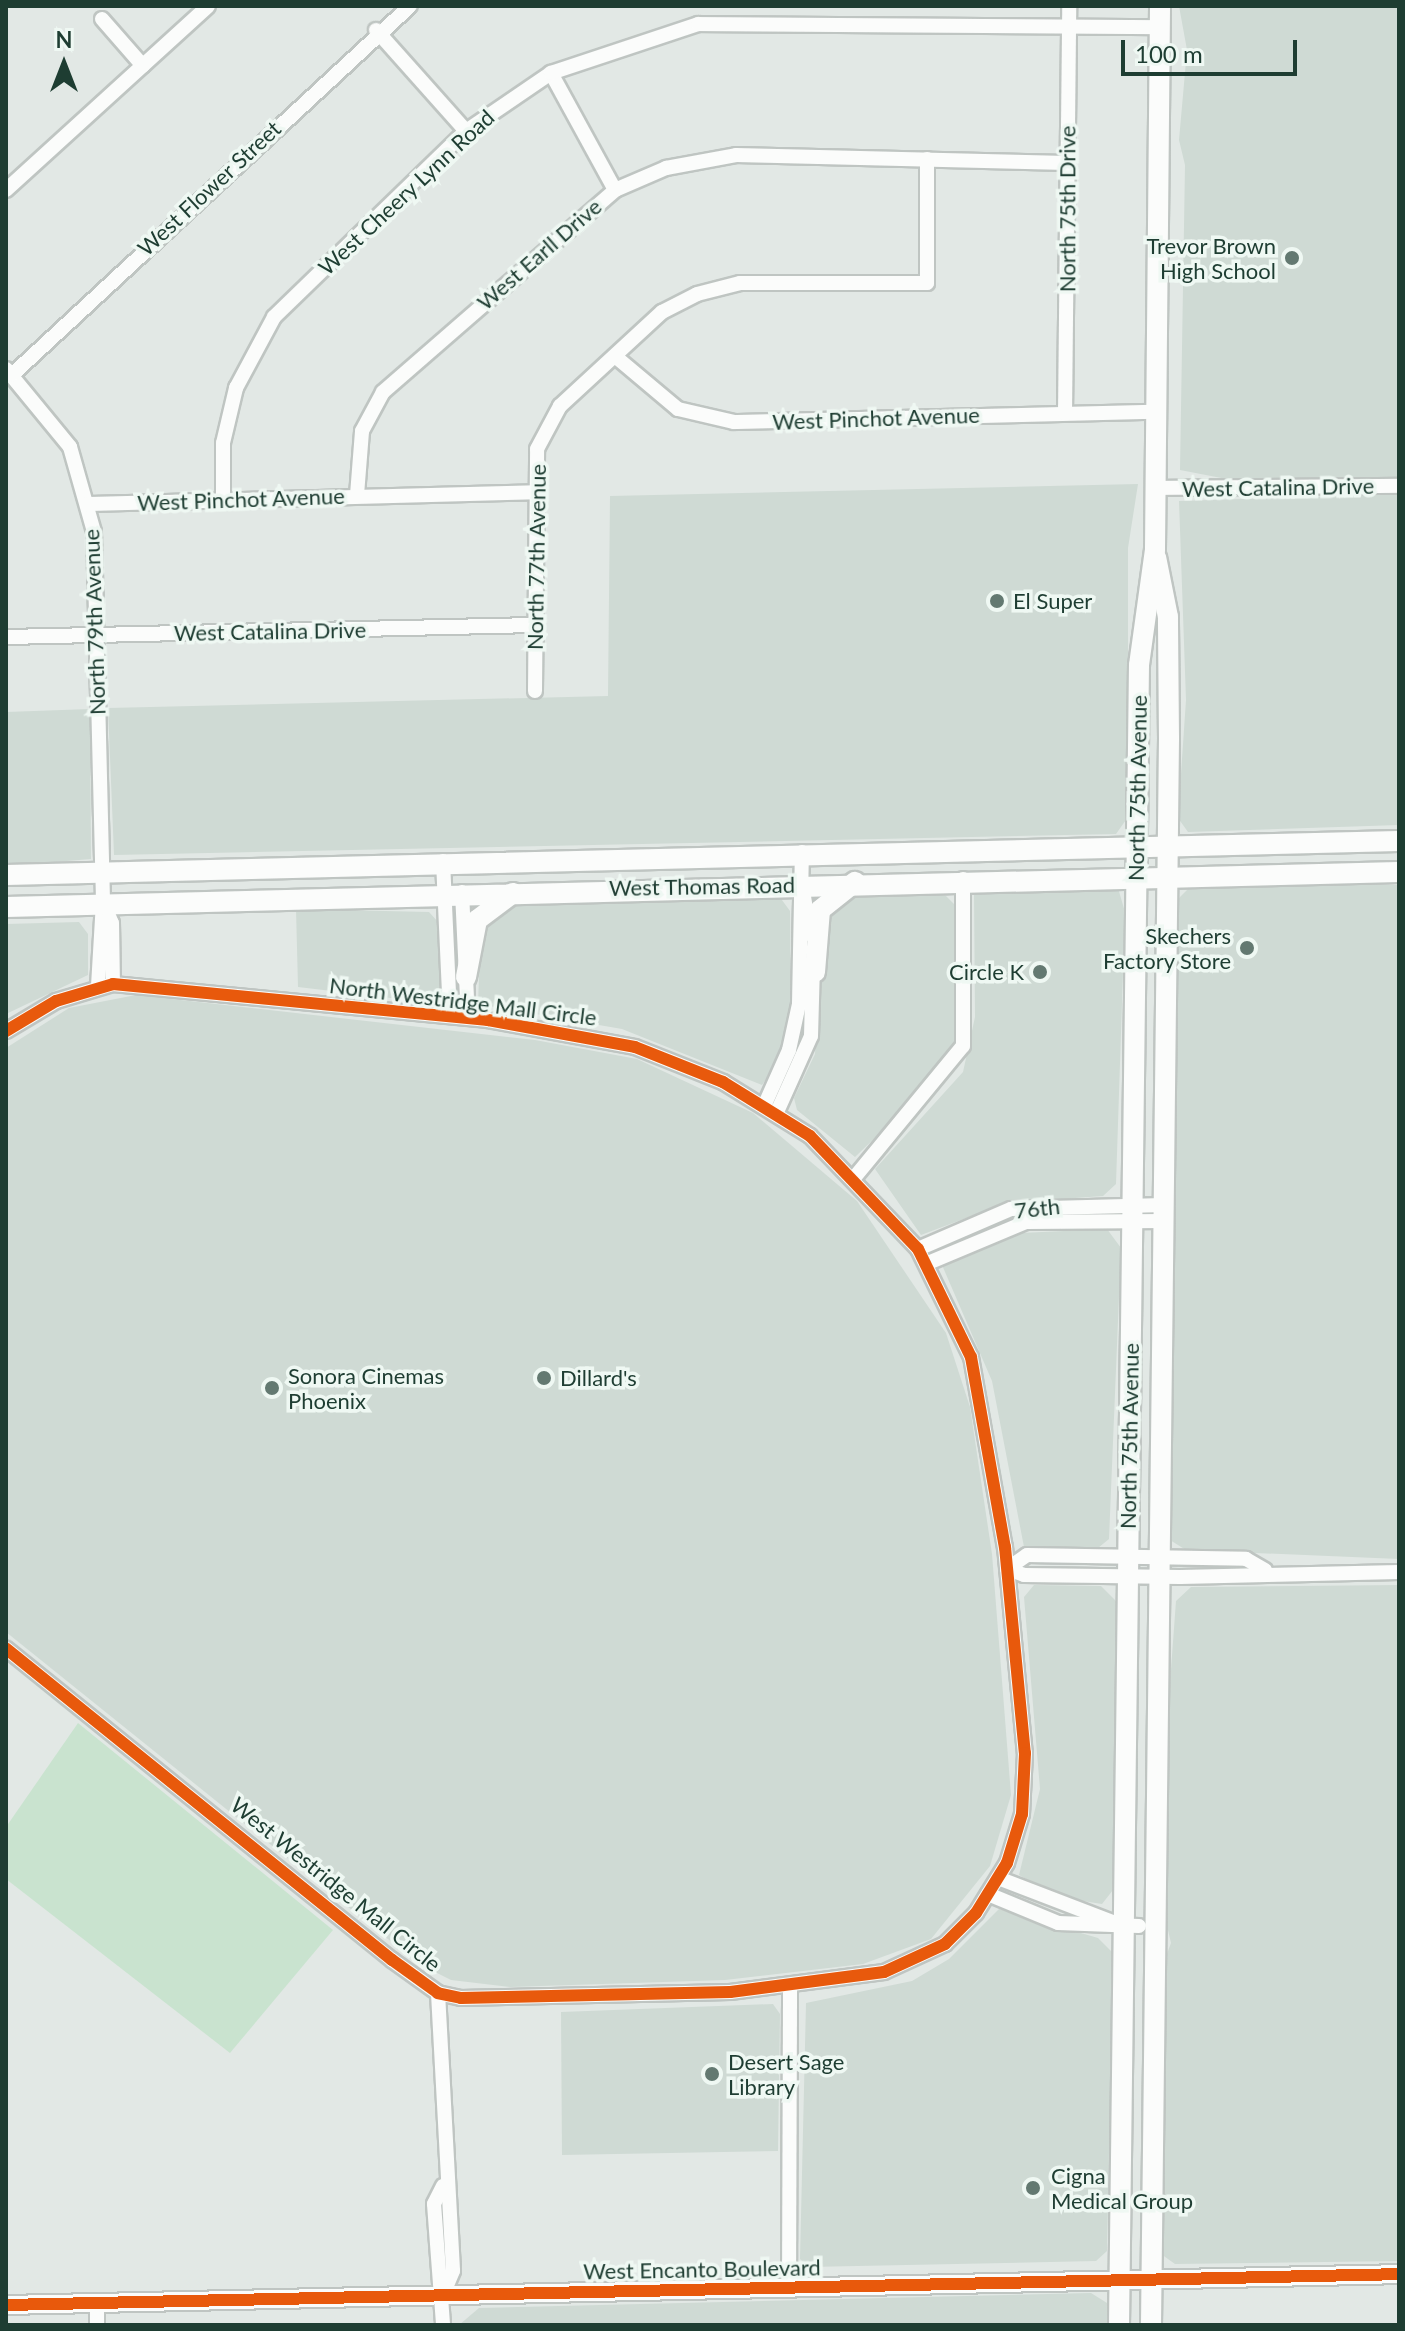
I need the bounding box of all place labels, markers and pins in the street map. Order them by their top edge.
place label: Trevor Brown High School [1146,232,1276,284]
marker: Trevor Brown High School [1283,249,1301,267]
place label: El Super [1013,588,1092,614]
marker: El Super [988,592,1006,610]
place label: Skechers Factory Store [1102,922,1231,974]
marker: Skechers Factory Store [1238,939,1256,957]
place label: Circle K [949,959,1024,985]
marker: Circle K [1031,963,1049,981]
place label: Sonora Cinemas Phoenix [288,1362,444,1414]
place label: Dillard's [560,1365,637,1391]
marker: Dillard's [535,1369,553,1387]
marker: Sonora Cinemas Phoenix [263,1379,281,1397]
place label: Desert Sage Library [728,2048,844,2100]
marker: Desert Sage Library [703,2065,721,2083]
place label: Cigna Medical Group [1051,2162,1193,2214]
marker: Cigna Medical Group [1022,2177,1044,2199]

